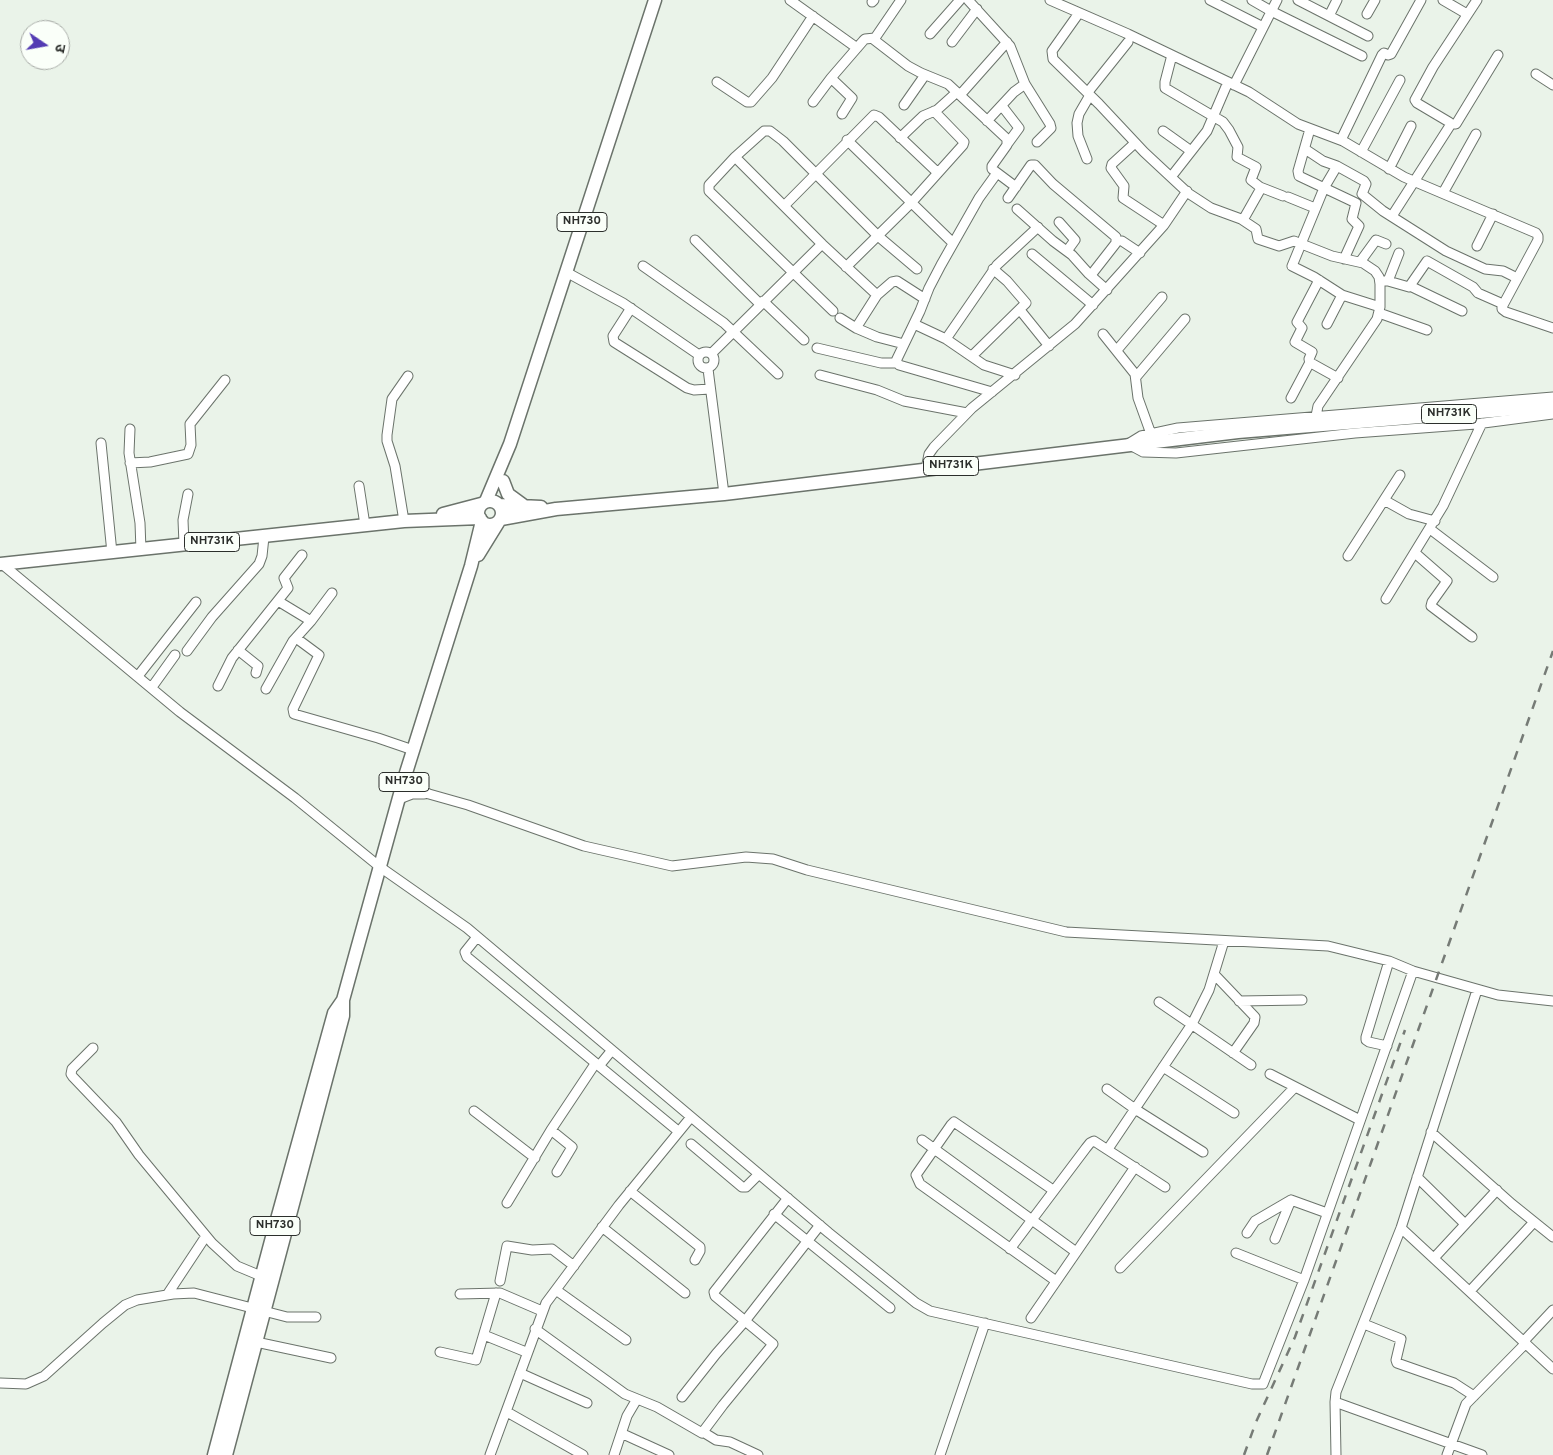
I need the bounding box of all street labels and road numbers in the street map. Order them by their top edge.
road number: NH730 [557,212,607,232]
road number: NH731K [1422,404,1476,424]
road number: NH731K [924,456,978,476]
road number: NH731K [184,532,240,552]
road number: NH730 [379,772,429,792]
road number: NH730 [250,1216,300,1236]

